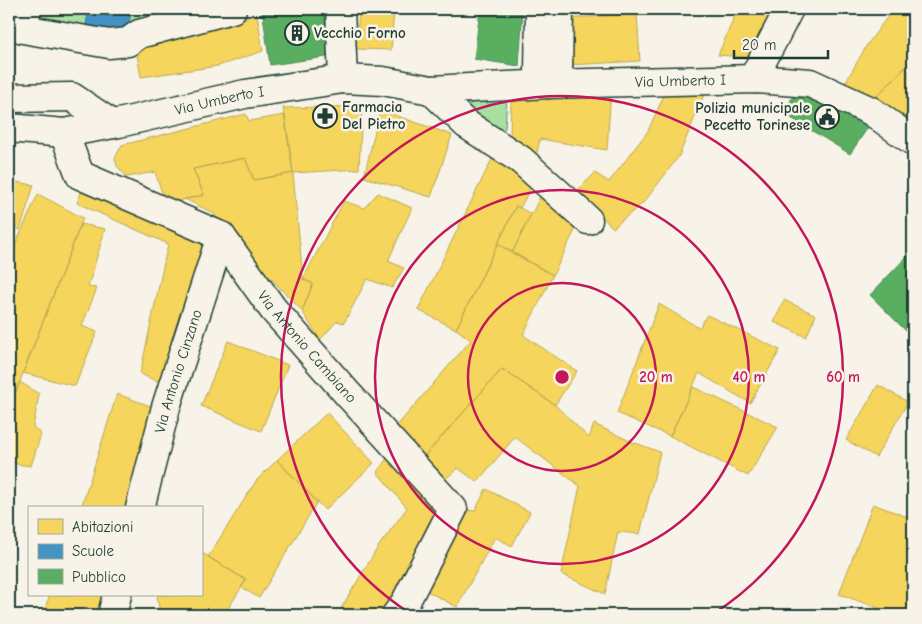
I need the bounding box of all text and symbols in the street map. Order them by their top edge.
building icon: Vecchio Forno [284,20,310,46]
place label: Vecchio Forno [314,24,406,42]
scale bar [734,28,828,60]
text: 20 m [742,36,776,54]
street label: Via Umberto I [635,71,726,91]
street label: Via Umberto I [173,82,265,119]
place label: Farmacia Del Pietro [342,98,406,133]
place label: Polizia municipale Pecetto Torinese [695,99,810,134]
pharmacy icon: Farmacia Del Pietro [312,103,338,129]
public building icon: Polizia municipale Pecetto Torinese [814,104,840,130]
street label: Via Antonio Cambiano [254,287,360,407]
street label: Via Antonio Cinzano [151,307,206,435]
centre of rings [553,368,571,386]
text: 20 m [639,368,673,386]
text: 40 m [733,368,766,386]
text: 60 m [826,368,860,386]
legend [28,506,202,596]
text: Abitazioni [72,518,133,536]
text: Scuole [72,542,114,560]
text: Pubblico [72,568,126,586]

